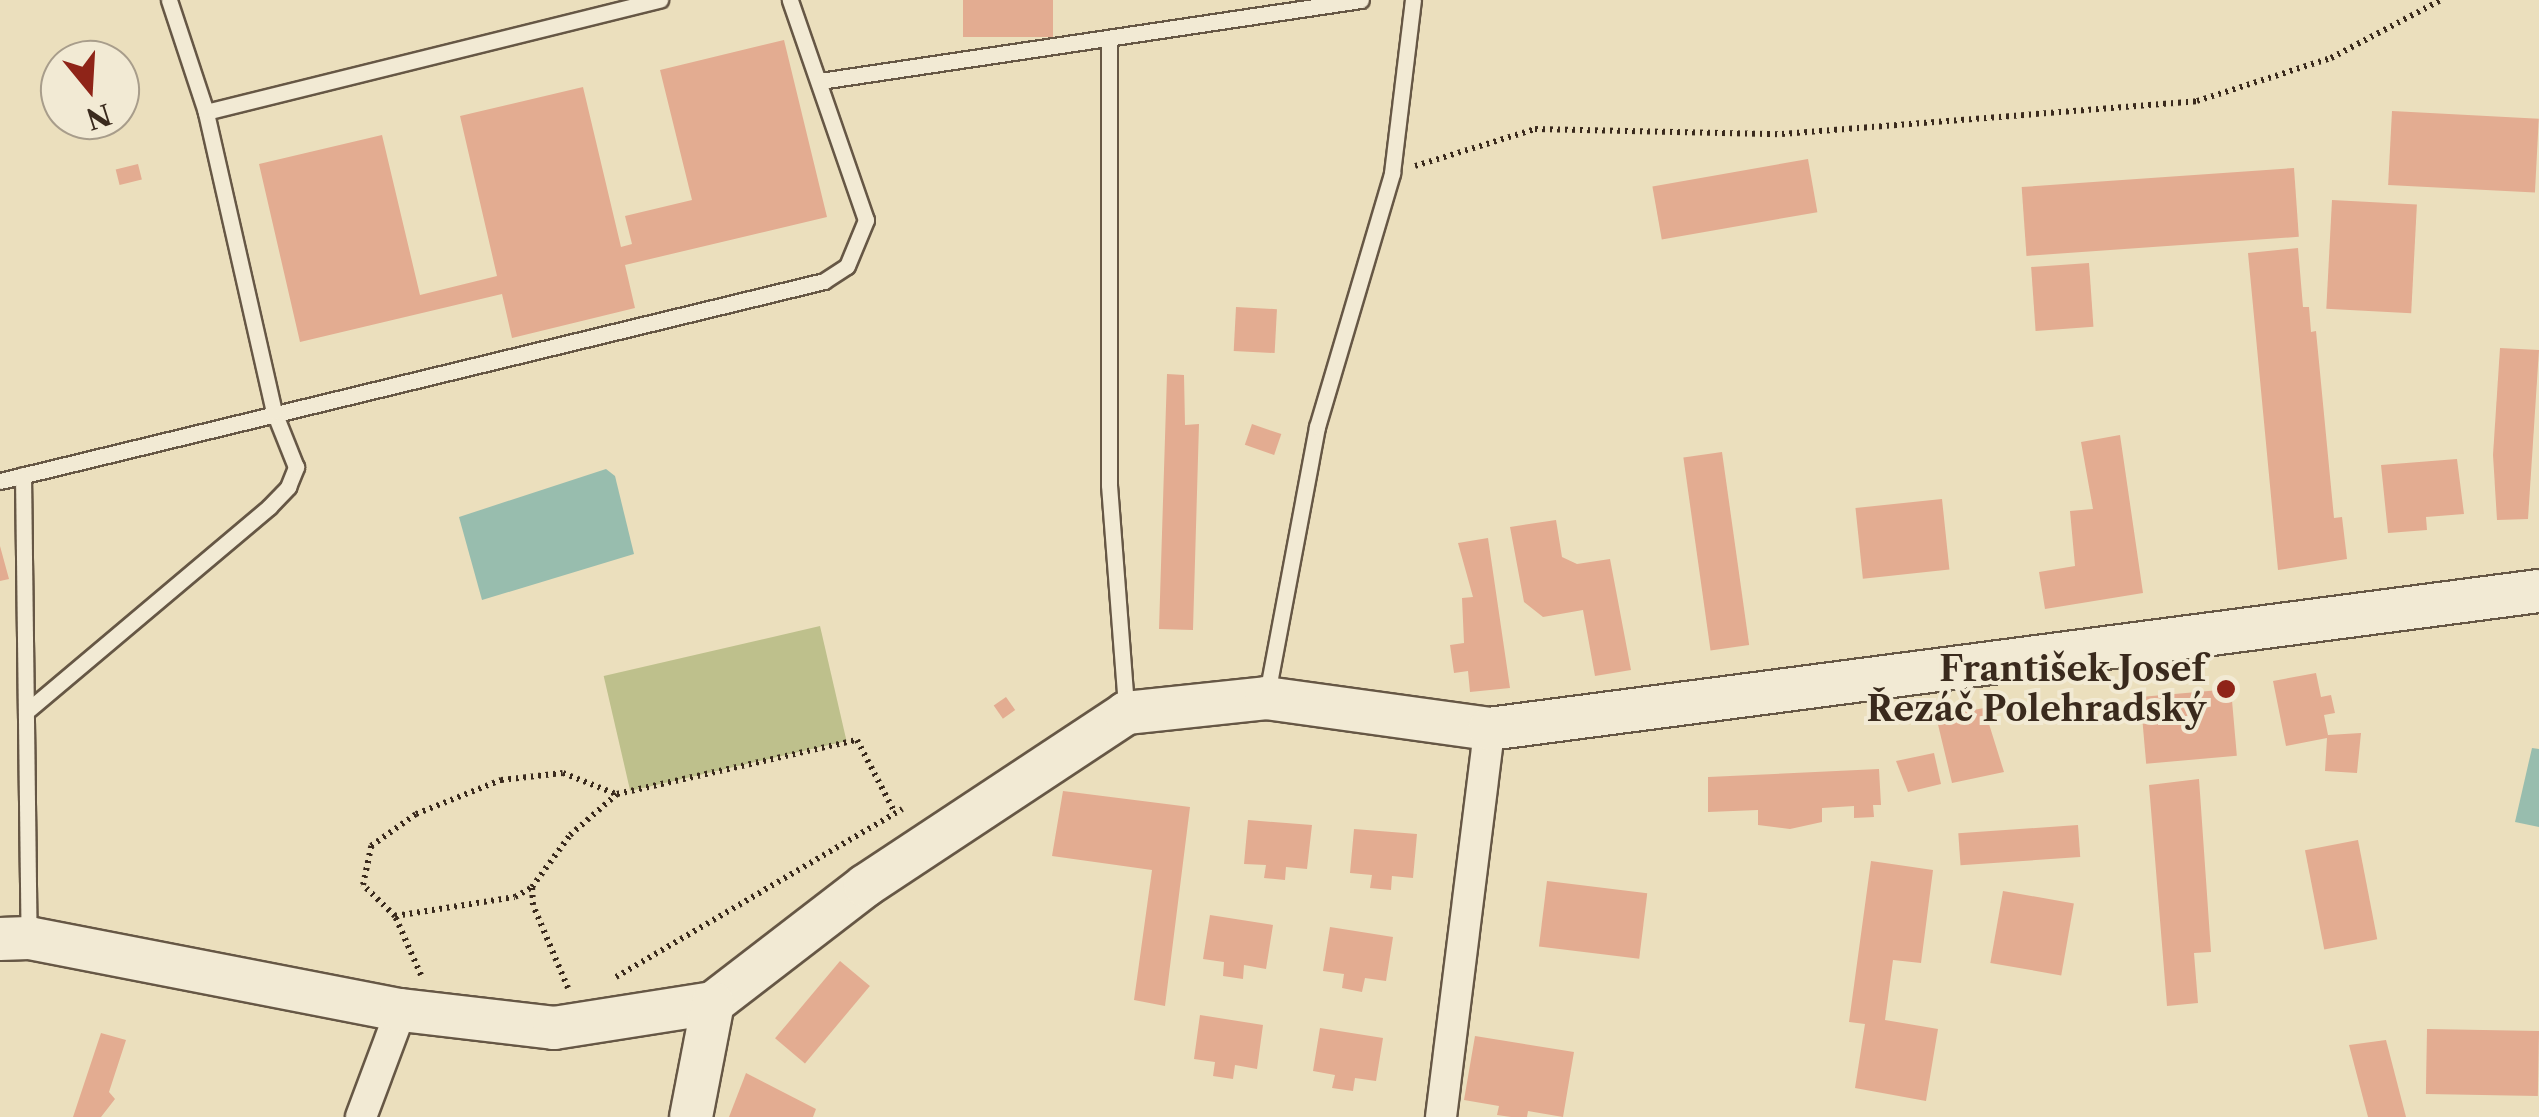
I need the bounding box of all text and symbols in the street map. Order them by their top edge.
north arrow [40,40,140,140]
text: N [82,97,115,137]
place label: František Josef Řezáč Polehradský [1866,648,2206,730]
marker: František Josef Řezáč Polehradský [2215,678,2237,700]

